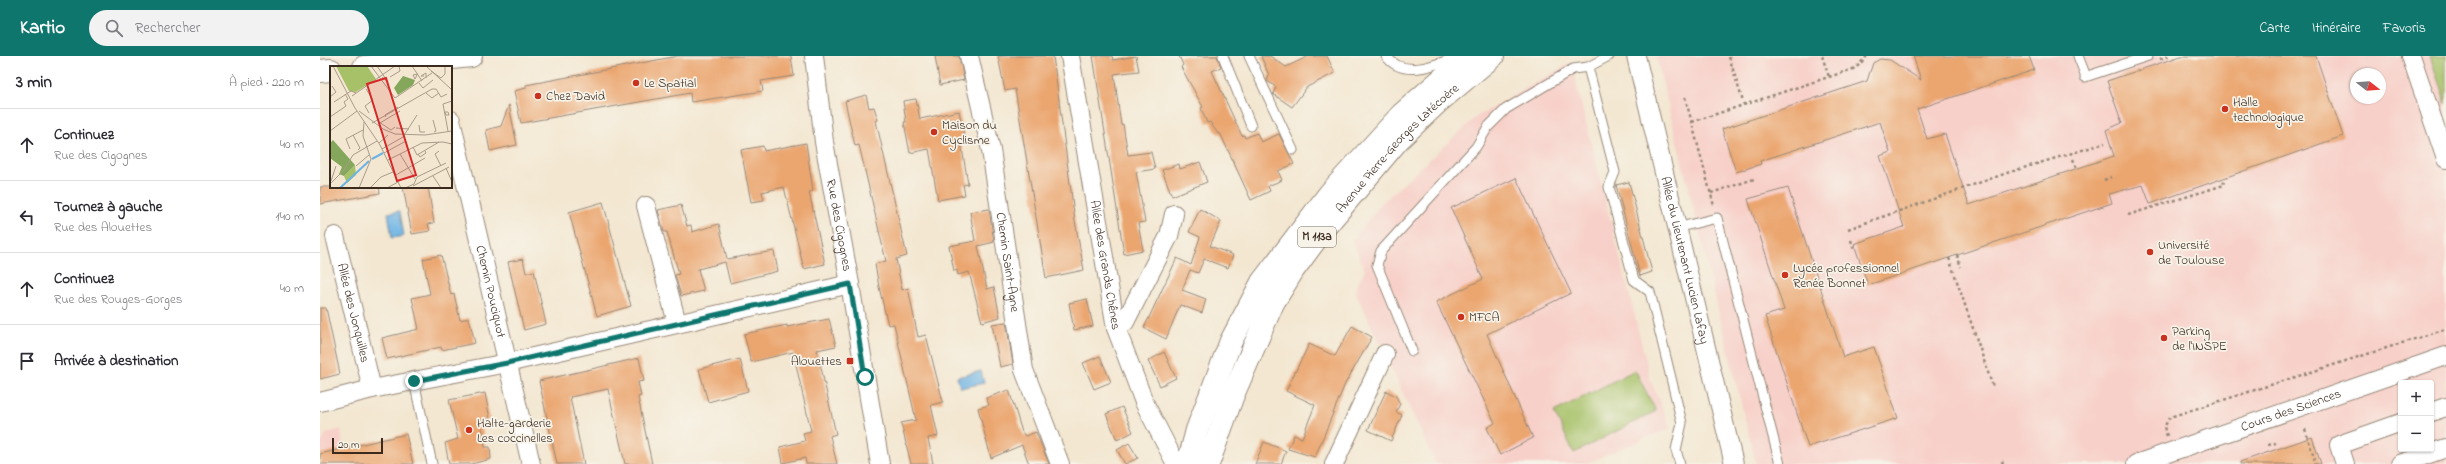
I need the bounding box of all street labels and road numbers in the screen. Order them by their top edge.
street label: Avenue Pierre-Georges Latécoère [1331,79,1463,217]
street label: Allée du Lieutenant Lucien Lafay [1656,175,1714,346]
street label: Rue des Cigognes [821,177,857,273]
street label: Allée des Grands Chênes [1085,199,1126,332]
street label: Chemin Saint-Agne [991,211,1025,314]
road number: M 113a [1298,227,1336,247]
street label: Chemin Pouciquot [471,243,511,340]
street label: Allée des Jonquilles [332,261,375,365]
street label: Cours des Sciences [2238,384,2344,436]

